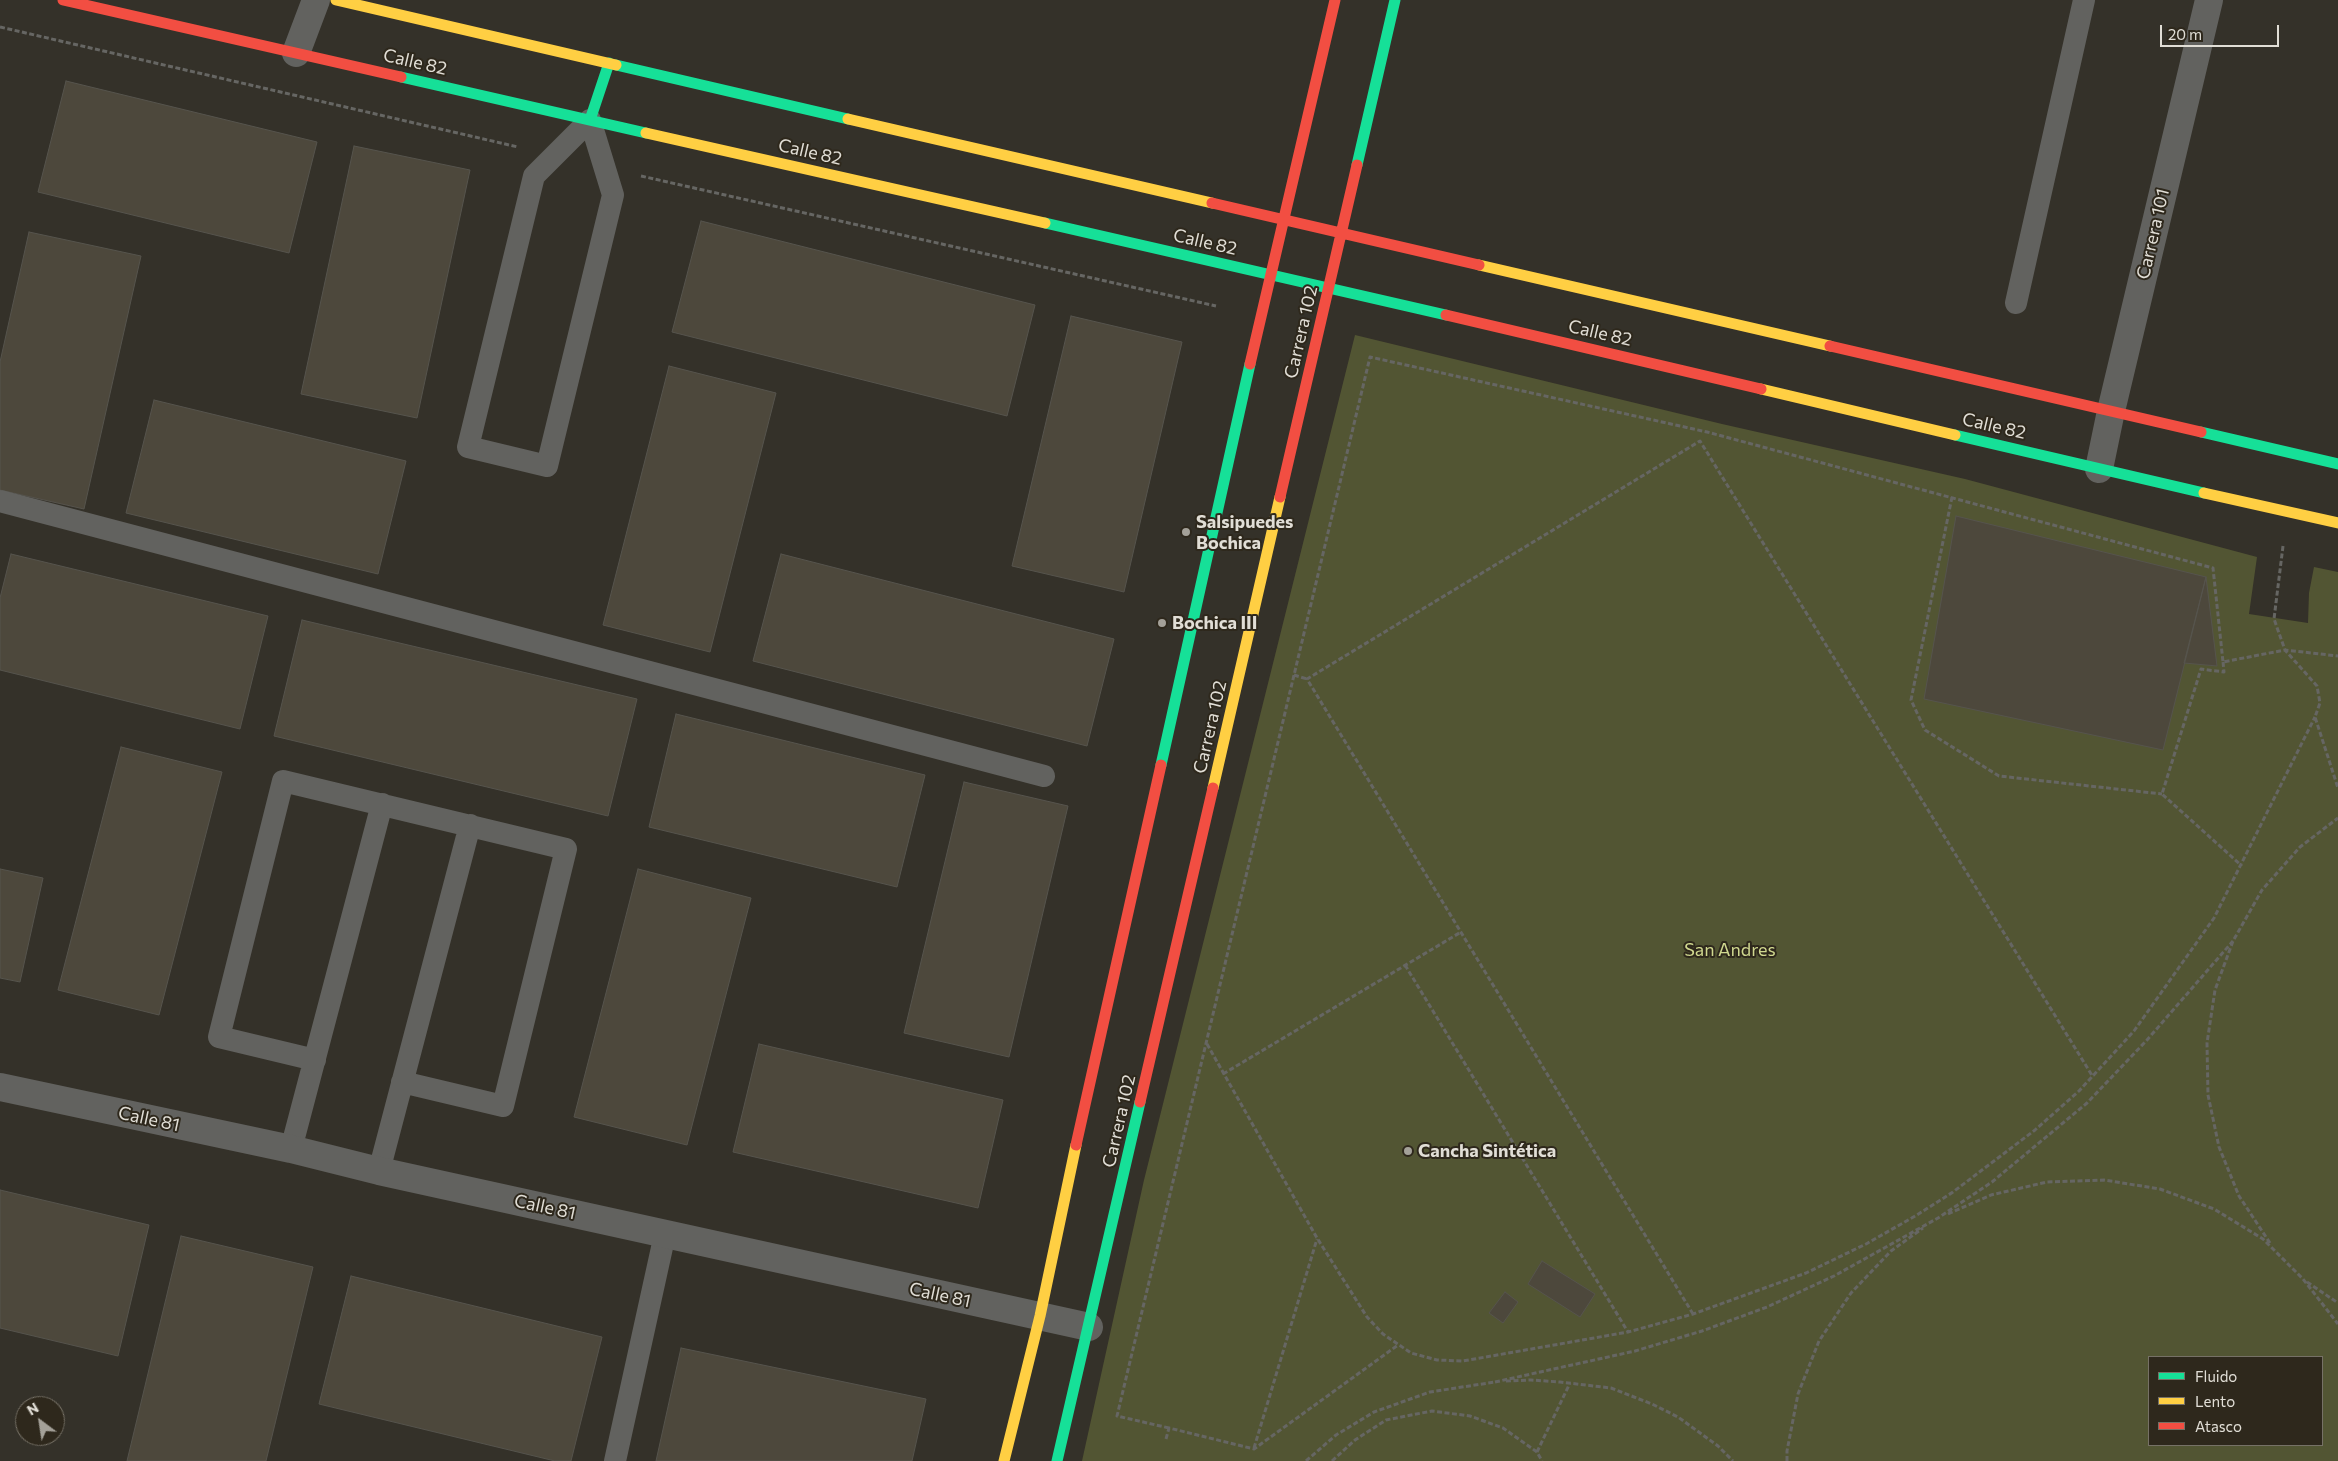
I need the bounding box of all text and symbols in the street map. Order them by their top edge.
scale bar [2163,15,2282,47]
text: 20 m [2168,25,2202,43]
street label: Calle 82 [381,44,449,80]
street label: Calle 82 [776,134,844,170]
street label: Carrera 101 [2132,187,2174,281]
street label: Calle 82 [1171,224,1239,260]
street label: Carrera 102 [1280,284,1322,380]
street label: Calle 82 [1566,315,1634,351]
street label: Calle 82 [1960,408,2028,444]
place label: Salsipuedes Bochica [1196,511,1293,554]
marker: Salsipuedes Bochica [1180,526,1192,538]
place label: Bochica III [1172,612,1257,634]
marker: Bochica III [1156,617,1168,629]
street label: Carrera 102 [1189,679,1231,775]
park label: San Andres [1684,939,1776,961]
street label: Carrera 102 [1098,1073,1140,1169]
street label: Calle 81 [116,1102,182,1136]
place label: Cancha Sintética [1418,1140,1556,1162]
marker: Cancha Sintética [1402,1145,1414,1157]
street label: Calle 81 [512,1190,578,1224]
street label: Calle 81 [907,1278,973,1312]
legend [2148,1356,2323,1446]
text: Fluido [2195,1367,2237,1385]
text: Lento [2195,1392,2235,1410]
north arrow [15,1396,65,1446]
text: N [24,1399,41,1419]
text: Atasco [2195,1417,2242,1435]

